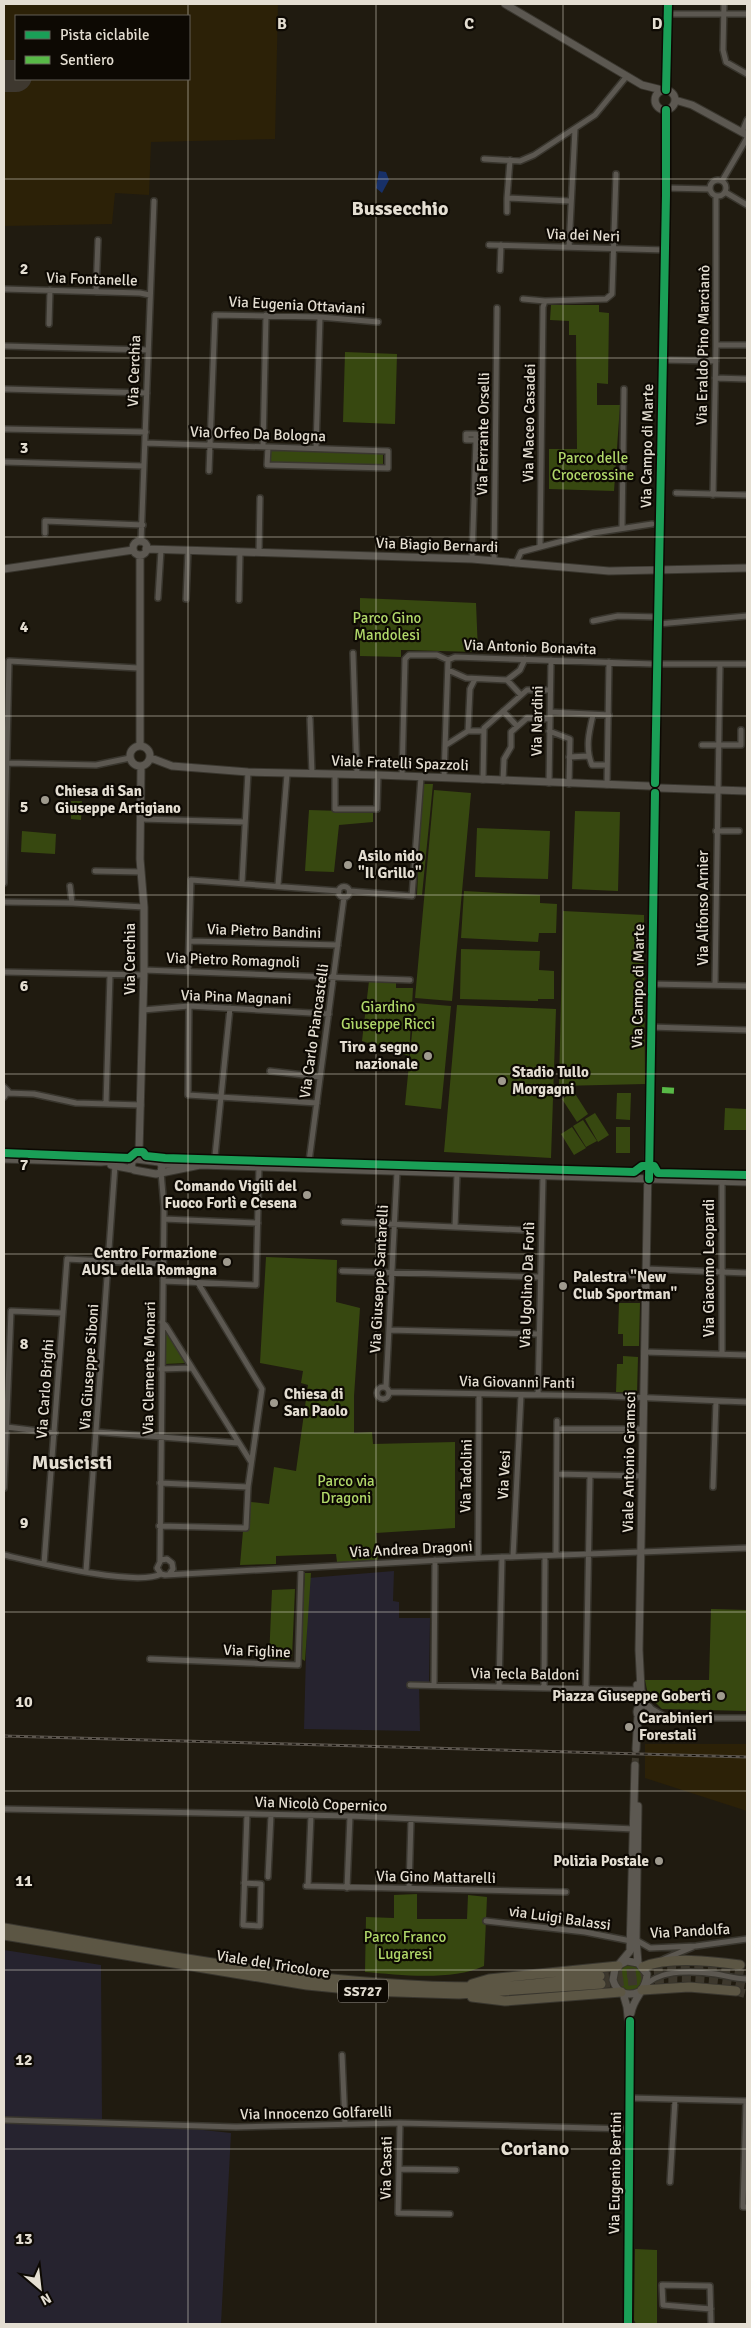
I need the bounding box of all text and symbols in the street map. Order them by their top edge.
text: B [277,14,287,34]
text: C [464,14,474,34]
text: D [652,14,663,34]
legend [15,15,190,80]
text: Pista ciclabile [60,26,149,44]
text: Sentiero [60,51,114,69]
district label: Bussecchio [351,196,449,221]
street label: Via dei Neri [546,225,620,245]
text: 2 [20,259,28,279]
street label: Via Eraldo Pino Marcianò [693,265,713,425]
street label: Via Fontanelle [46,268,138,290]
street label: Via Eugenia Ottaviani [228,292,366,318]
street label: Via Cerchia [124,335,144,407]
street label: Via Maceo Casadei [519,363,539,483]
street label: Via Ferrante Orselli [473,372,493,496]
street label: Via Campo di Marte [637,384,657,508]
street label: Via Orfeo Da Bologna [190,423,326,445]
text: 3 [20,438,28,458]
park label: Parco delle Crocerossine [552,449,634,484]
street label: Via Biagio Bernardi [375,534,499,556]
park label: Parco Gino Mandolesi [353,609,422,644]
text: 4 [20,617,29,637]
street label: Via Antonio Bonavita [463,636,597,658]
street label: Via Nardini [527,685,547,757]
street label: Viale Fratelli Spazzoli [331,752,469,774]
place label: Chiesa di San Giuseppe Artigiano [55,782,181,817]
marker: Chiesa di San Giuseppe Artigiano [39,794,51,806]
text: 5 [20,797,28,817]
place label: Asilo nido "Il Grillo" [358,847,423,882]
street label: Via Alfonso Arnier [694,850,712,966]
marker: Asilo nido "Il Grillo" [342,859,354,871]
street label: Via Pietro Bandini [207,920,321,942]
street label: Via Cerchia [121,923,139,995]
street label: Via Campo di Marte [628,924,648,1048]
street label: Via Pietro Romagnoli [166,949,300,971]
street label: Via Carlo Piancastelli [296,962,332,1100]
text: 6 [20,976,29,996]
street label: Via Pina Magnani [180,986,292,1008]
park label: Giardino Giuseppe Ricci [341,998,435,1033]
place label: Tiro a segno nazionale [340,1038,418,1073]
marker: Tiro a segno nazionale [422,1050,434,1062]
place label: Stadio Tullo Morgagni [512,1063,589,1098]
marker: Stadio Tullo Morgagni [496,1075,508,1087]
text: 7 [20,1155,29,1175]
place label: Comando Vigili del Fuoco Forlì e Cesena [164,1177,297,1212]
marker: Comando Vigili del Fuoco Forlì e Cesena [301,1189,313,1201]
street label: Via Giacomo Leopardi [700,1199,718,1337]
street label: Via Giuseppe Santarelli [366,1204,392,1354]
street label: Via Ugolino Da Forlì [516,1221,538,1349]
place label: Centro Formazione AUSL della Romagna [82,1244,217,1279]
marker: Centro Formazione AUSL della Romagna [221,1256,233,1268]
place label: Palestra "New Club Sportman" [573,1268,678,1303]
marker: Palestra "New Club Sportman" [557,1280,569,1292]
street label: Via Clemente Monari [139,1301,159,1435]
street label: Via Giuseppe Siboni [76,1303,102,1431]
text: 8 [20,1334,29,1354]
street label: Via Carlo Brighi [33,1339,57,1439]
street label: Via Giovanni Fanti [459,1372,575,1392]
place label: Chiesa di San Paolo [284,1385,348,1420]
street label: Viale Antonio Gramsci [619,1391,639,1533]
marker: Chiesa di San Paolo [268,1397,280,1409]
street label: Via Tadolini [456,1439,476,1513]
district label: Musicisti [32,1450,112,1475]
street label: Via Vesi [494,1450,514,1500]
park label: Parco via Dragoni [317,1472,375,1507]
text: 9 [20,1513,29,1533]
street label: Via Andrea Dragoni [349,1537,473,1561]
street label: Via Figline [223,1641,291,1661]
street label: Via Tecla Baldoni [471,1664,579,1684]
place label: Piazza Giuseppe Goberti [552,1687,711,1705]
marker: Piazza Giuseppe Goberti [715,1690,727,1702]
text: 10 [15,1692,33,1712]
place label: Carabinieri Forestali [639,1709,713,1744]
marker: Carabinieri Forestali [623,1721,635,1733]
street label: Via Nicolò Copernico [254,1793,388,1815]
place label: Polizia Postale [553,1852,649,1870]
marker: Polizia Postale [653,1855,665,1867]
street label: Via Gino Mattarelli [376,1867,496,1887]
text: 11 [15,1871,33,1891]
street label: via Luigi Balassi [508,1902,612,1934]
street label: Via Pandolfa [649,1920,731,1942]
park label: Parco Franco Lugaresi [364,1928,446,1963]
street label: Viale del Tricolore [215,1946,331,1982]
road number: SS727 [338,1980,388,2002]
text: 12 [15,2050,33,2070]
street label: Via Innocenzo Golfarelli [240,2103,392,2123]
street label: Via Eugenio Bertini [605,2111,625,2235]
street label: Via Casati [376,2136,396,2200]
district label: Coriano [501,2136,569,2161]
text: 13 [15,2229,33,2249]
north arrow [15,2263,65,2313]
text: N [38,2289,54,2309]

